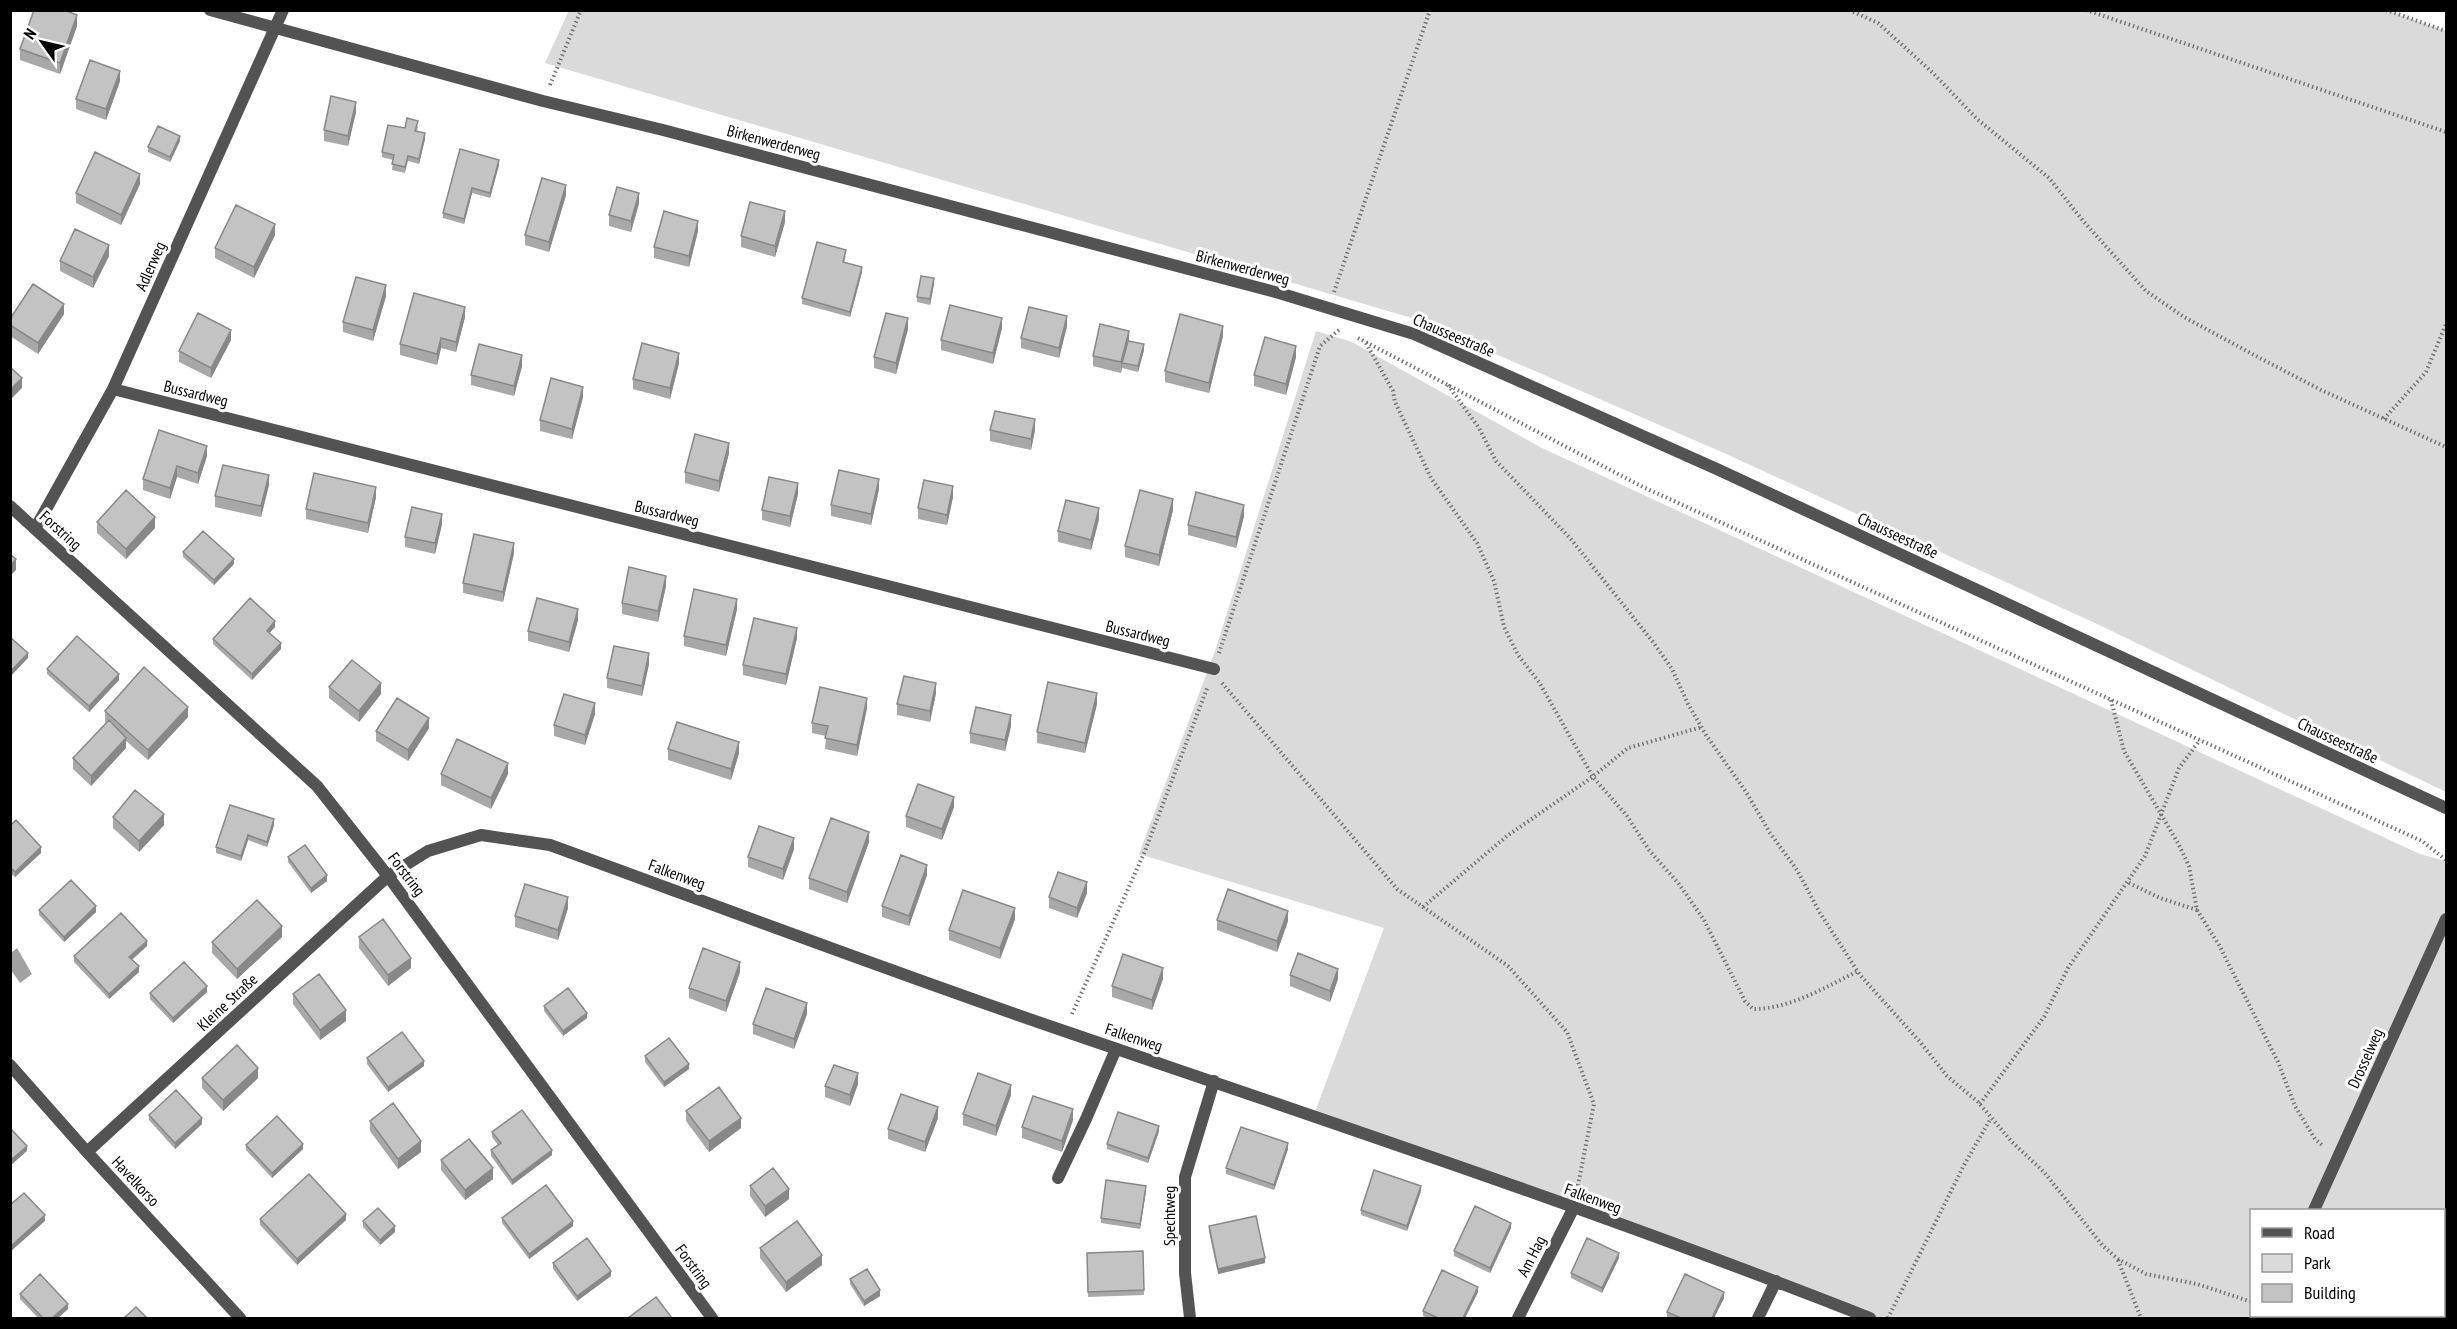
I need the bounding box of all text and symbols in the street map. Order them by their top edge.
north arrow [12,12,72,72]
text: N [19,24,40,43]
street label: Birkenwerderweg [725,120,823,164]
street label: Adlerweg [130,238,170,294]
street label: Birkenwerderweg [1194,245,1292,289]
street label: Chausseestraße [1410,309,1498,361]
street label: Bussardweg [162,375,230,411]
street label: Bussardweg [633,495,701,531]
street label: Forstring [36,506,86,554]
street label: Chausseestraße [1855,508,1941,562]
street label: Bussardweg [1104,615,1172,651]
street label: Chausseestraße [2295,713,2381,767]
street label: Forstring [384,848,430,900]
street label: Falkenweg [646,854,708,894]
street label: Kleine Straße [193,969,261,1035]
street label: Falkenweg [1103,1018,1165,1056]
street label: Drosselweg [2343,1025,2387,1091]
street label: Havelkorso [108,1152,164,1210]
street label: Falkenweg [1562,1178,1624,1218]
street label: Spechtweg [1159,1186,1179,1246]
legend [2250,1209,2445,1317]
text: Road [2304,1221,2335,1244]
street label: Am Hag [1512,1232,1550,1280]
street label: Forstring [671,1240,717,1292]
text: Park [2304,1251,2331,1274]
text: Building [2304,1281,2356,1304]

